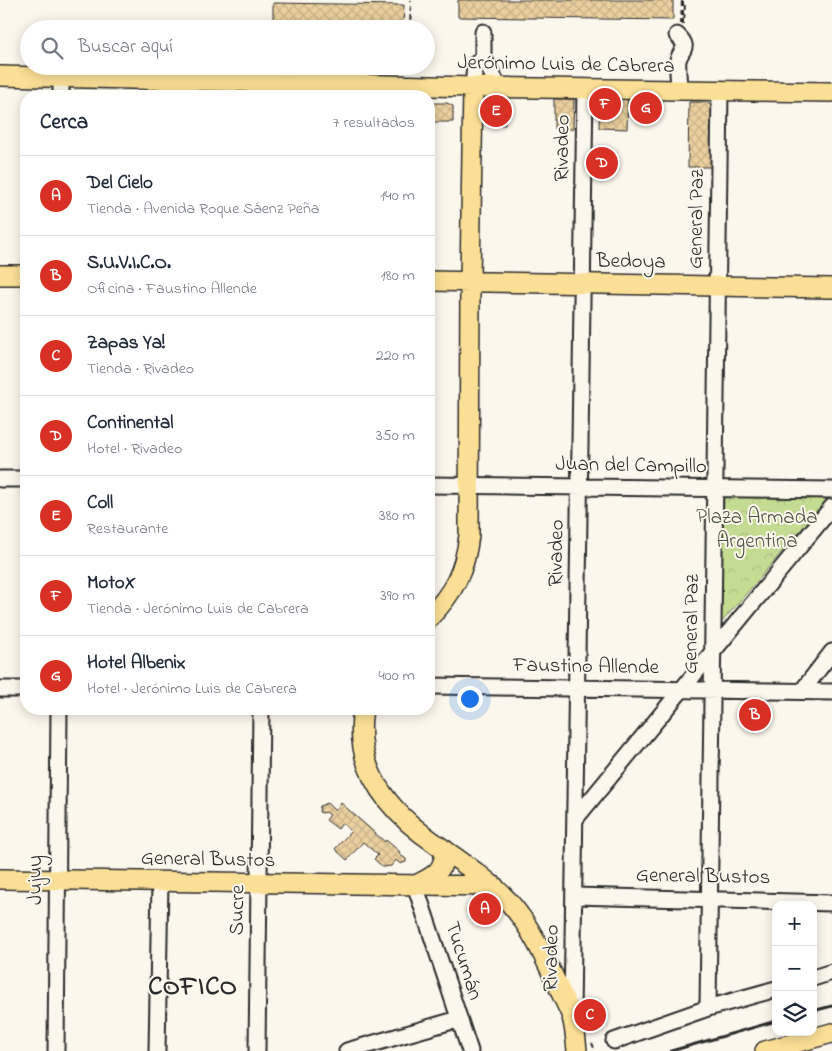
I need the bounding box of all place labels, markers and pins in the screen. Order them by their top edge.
pin: F [589,85,621,123]
pin: G [630,89,662,127]
pin: E [480,92,512,130]
pin: D [586,144,618,182]
pin: B [739,696,771,734]
pin: A [469,890,501,928]
pin: C [574,996,606,1034]

